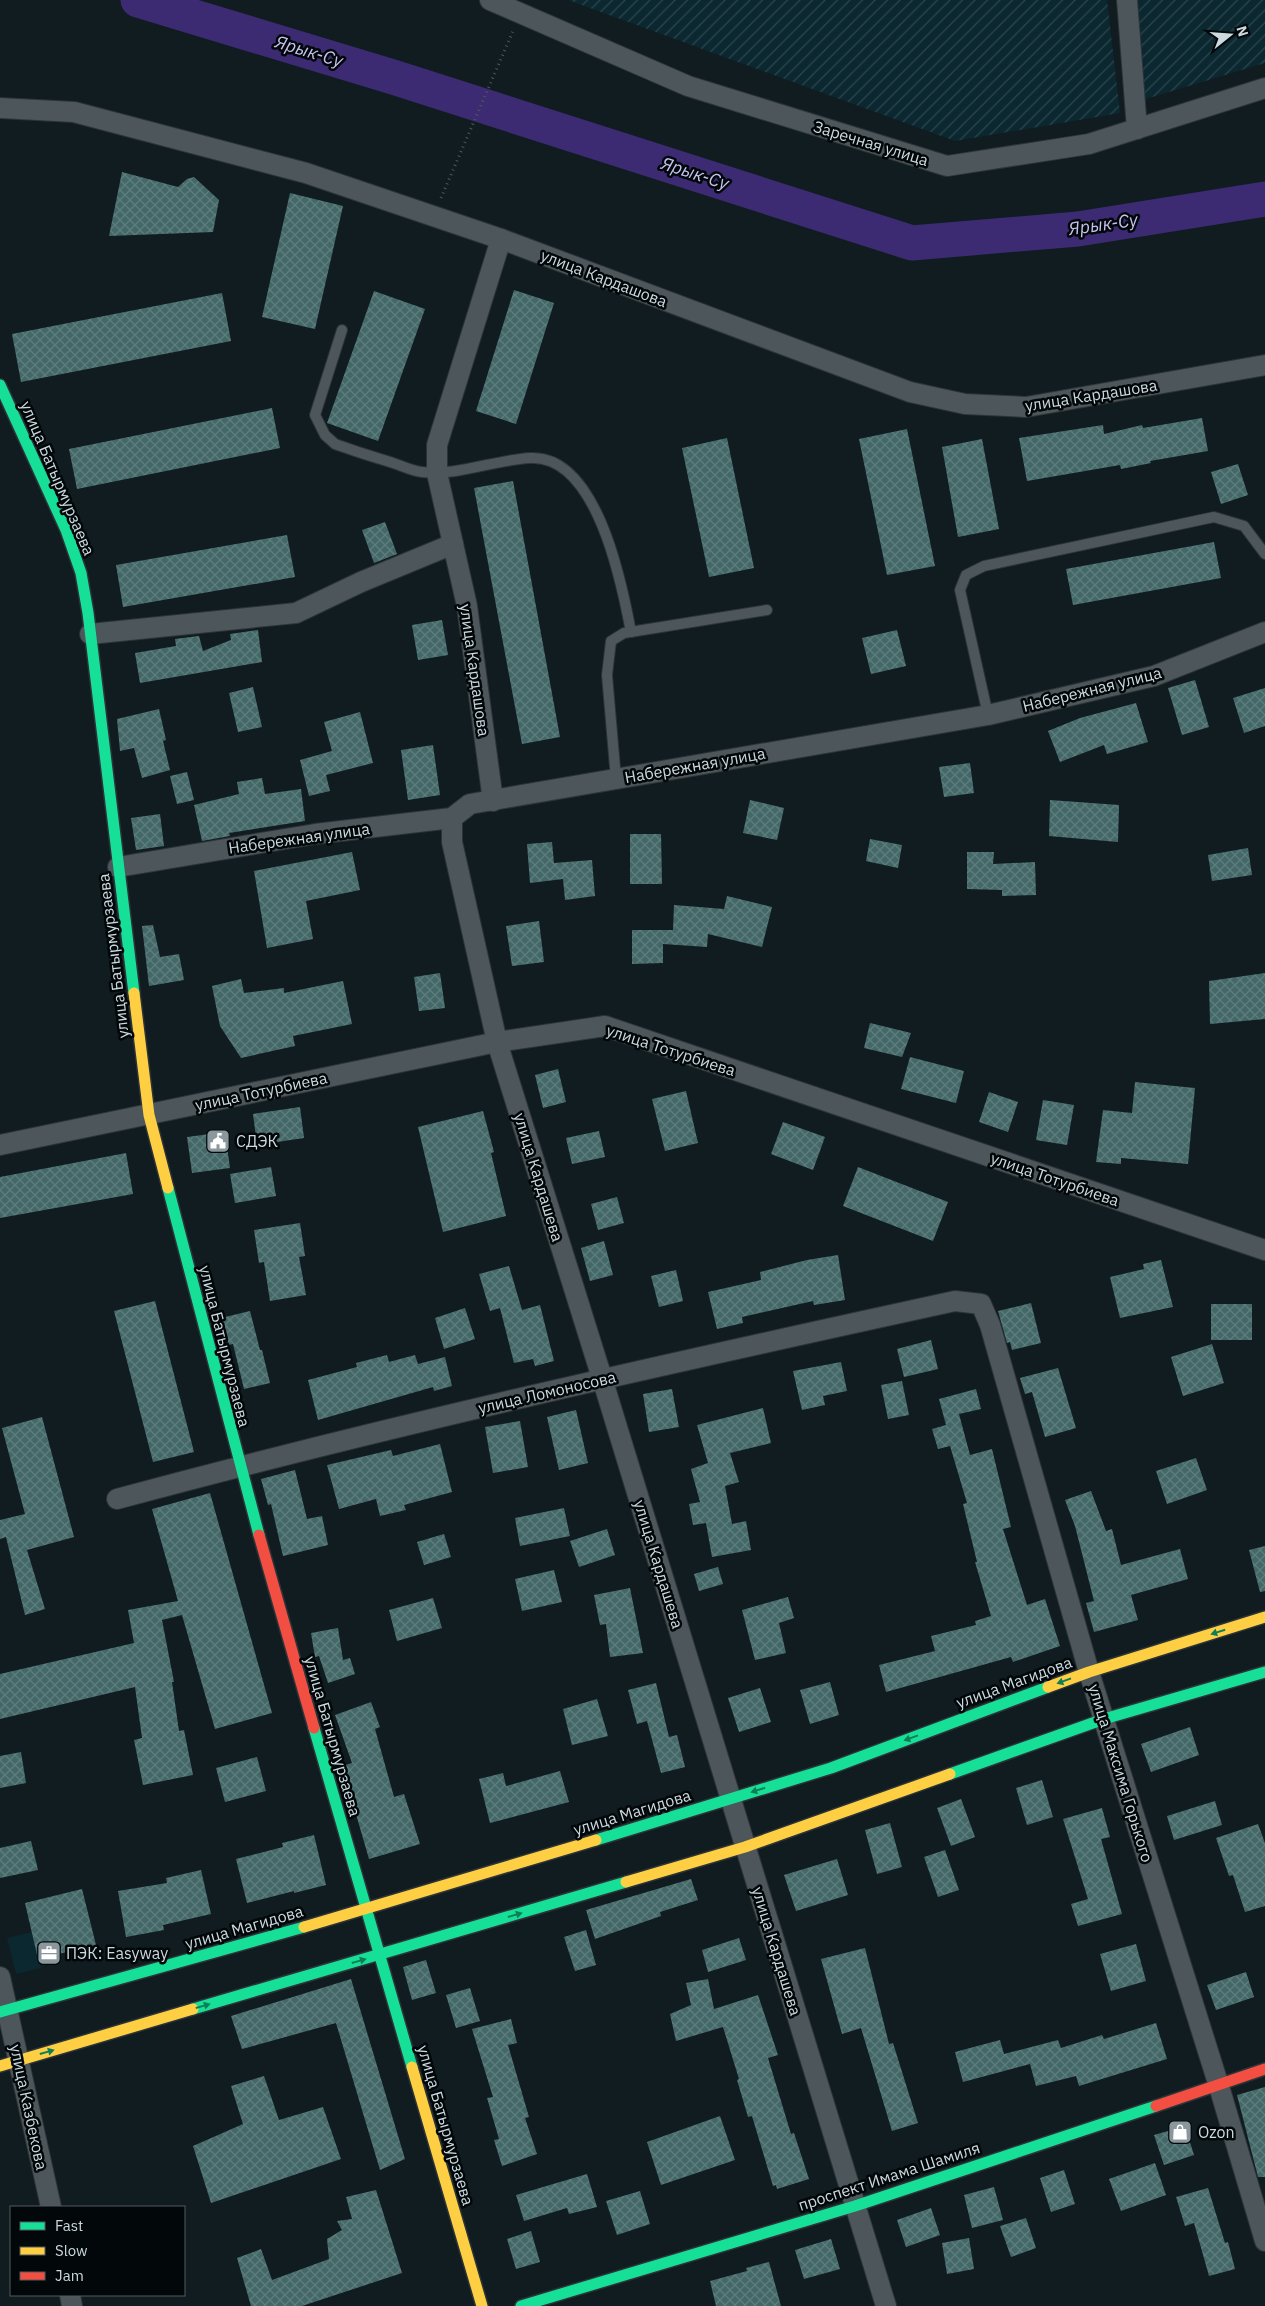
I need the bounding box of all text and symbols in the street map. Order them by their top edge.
north arrow [1205,10,1255,60]
text: N [1232,24,1253,39]
water label: Ярык-Су [271,30,347,73]
street label: Заречная улица [811,116,931,170]
water label: Ярык-Су [657,151,733,195]
water label: Ярык-Су [1066,208,1140,240]
street label: улица Кардашова [538,245,670,311]
street label: улица Кардашова [1023,375,1159,415]
street label: улица Батырмурзаева [16,398,100,559]
street label: улица Кардашова [456,602,494,738]
street label: Набережная улица [1020,662,1164,716]
street label: Набережная улица [623,743,767,787]
street label: Набережная улица [227,818,371,858]
street label: улица Батырмурзаева [93,872,133,1040]
street label: улица Тотурбиева [604,1020,739,1080]
street label: улица Тотурбиева [193,1067,329,1115]
street label: улица Кардашева [510,1110,568,1244]
public building icon: СДЭК [205,1128,231,1154]
place label: СДЭК [236,1131,278,1151]
street label: улица Тотурбиева [988,1148,1122,1211]
street label: улица Батырмурзаева [195,1263,255,1429]
street label: улица Ломоносова [476,1366,618,1418]
street label: улица Кардашева [630,1497,688,1631]
one-way arrow [1211,1628,1226,1636]
street label: улица Магидова [953,1652,1075,1712]
street label: улица Батырмурзаева [301,1653,366,1819]
one-way arrow [1056,1678,1071,1685]
street label: улица Максима Горького [1084,1682,1158,1864]
one-way arrow [904,1735,919,1742]
street label: улица Магидова [571,1784,694,1839]
one-way arrow [750,1787,765,1795]
street label: улица Кардашева [748,1884,806,2018]
street label: улица Магидова [183,1900,306,1953]
one-way arrow [507,1911,522,1919]
office icon: ПЭК: Easyway [36,1940,62,1966]
place label: ПЭК: Easyway [66,1943,168,1963]
one-way arrow [351,1956,366,1964]
one-way arrow [195,2002,210,2010]
street label: улица Казбекова [6,2042,52,2172]
street label: улица Батырмурзаева [414,2042,479,2208]
one-way arrow [39,2048,54,2056]
shop icon: Ozon [1167,2119,1193,2145]
place label: Ozon [1198,2122,1235,2142]
street label: проспект Имама Шамиля [796,2137,982,2215]
legend [10,2206,185,2296]
text: Fast [55,2216,83,2235]
text: Slow [55,2241,88,2260]
text: Jam [55,2266,84,2285]

